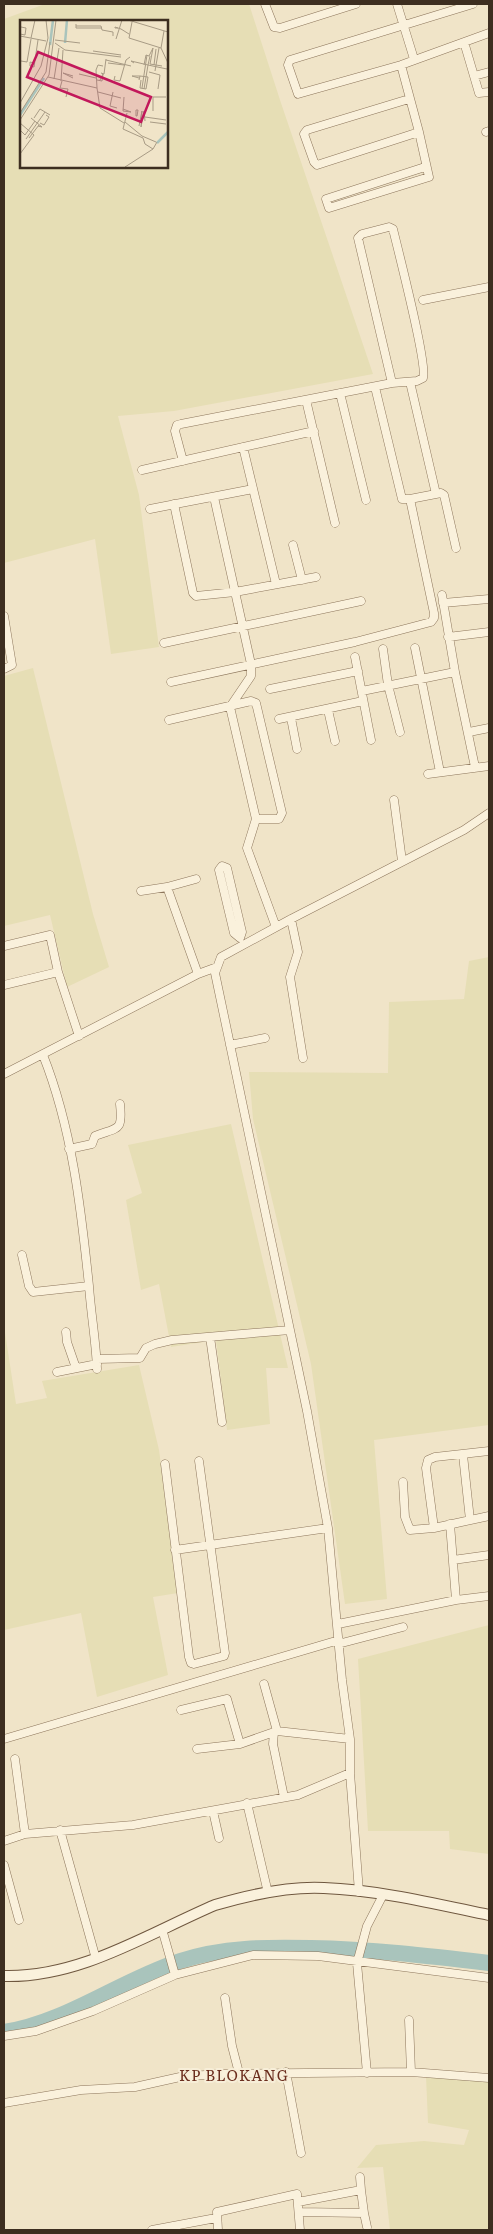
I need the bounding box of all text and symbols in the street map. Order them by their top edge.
inset map [20,20,168,168]
district label: KP BLOKANG [179,2063,289,2086]

